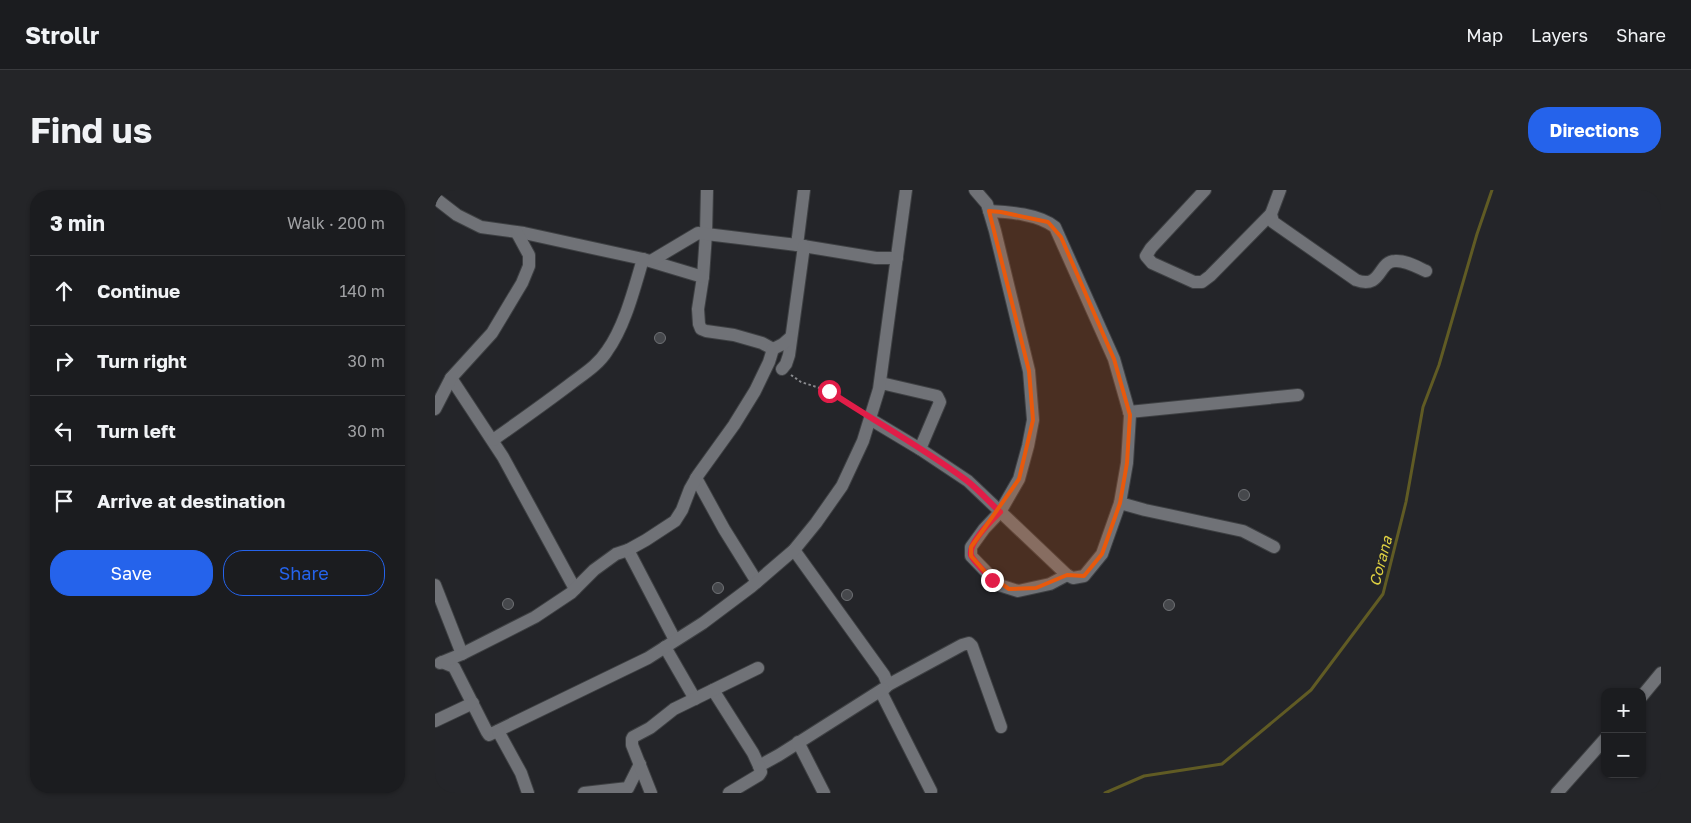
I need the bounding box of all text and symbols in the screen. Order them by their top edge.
text: Strollr [25,20,99,49]
text: Map [1466,24,1503,46]
text: Layers [1531,24,1588,46]
text: Share [1616,24,1666,46]
button: Directions [1528,107,1661,153]
text: Find us [30,109,152,151]
text: 3 min [50,210,105,236]
text: Walk · 200 m [287,213,385,233]
icon: ahead [50,277,78,305]
text: Continue [97,279,180,302]
text: 140 m [339,281,385,301]
icon: right [50,347,78,375]
text: Turn right [97,349,187,372]
text: 30 m [348,351,385,371]
route start [818,380,841,403]
icon: left [50,417,78,445]
text: Turn left [97,419,176,442]
text: 30 m [348,421,385,441]
icon: arrive [50,487,78,515]
text: Arrive at destination [97,489,285,512]
water label: Corana [1365,533,1395,588]
button: Save [50,550,213,596]
button: Share [223,550,385,596]
route end [981,569,1004,592]
map controls [1601,688,1646,778]
button: + [1601,688,1646,733]
button: − [1601,733,1646,778]

